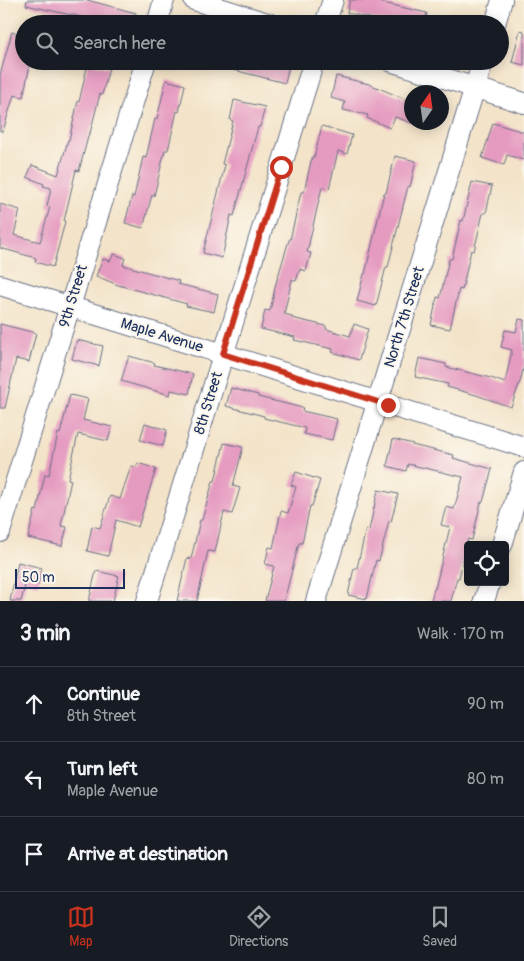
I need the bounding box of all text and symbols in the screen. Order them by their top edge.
search box [15,15,509,70]
icon: search [33,29,61,57]
text: Search here [73,31,166,55]
north arrow [404,85,449,130]
route start [270,156,293,179]
street label: 9th Street [55,262,92,330]
street label: North 7th Street [380,263,429,370]
street label: Maple Avenue [118,314,206,357]
street label: 8th Street [190,369,227,437]
route end [377,394,400,417]
map controls [464,541,509,586]
button: locate [464,541,509,586]
scale bar [15,566,125,589]
text: 50 m [22,569,55,586]
text: 3 min [20,620,70,647]
text: Walk · 170 m [417,624,504,644]
text: Continue [67,682,140,706]
icon: ahead [20,690,48,718]
text: 90 m [467,694,504,714]
text: 8th Street [67,706,136,726]
text: Turn left [67,757,137,781]
icon: left [20,765,48,793]
text: 80 m [467,769,504,789]
text: Maple Avenue [67,781,158,801]
icon: arrive [20,840,48,868]
text: Arrive at destination [67,842,228,866]
tab: Map [67,903,95,950]
tab: Directions [229,903,288,950]
tab: Saved [422,903,457,950]

